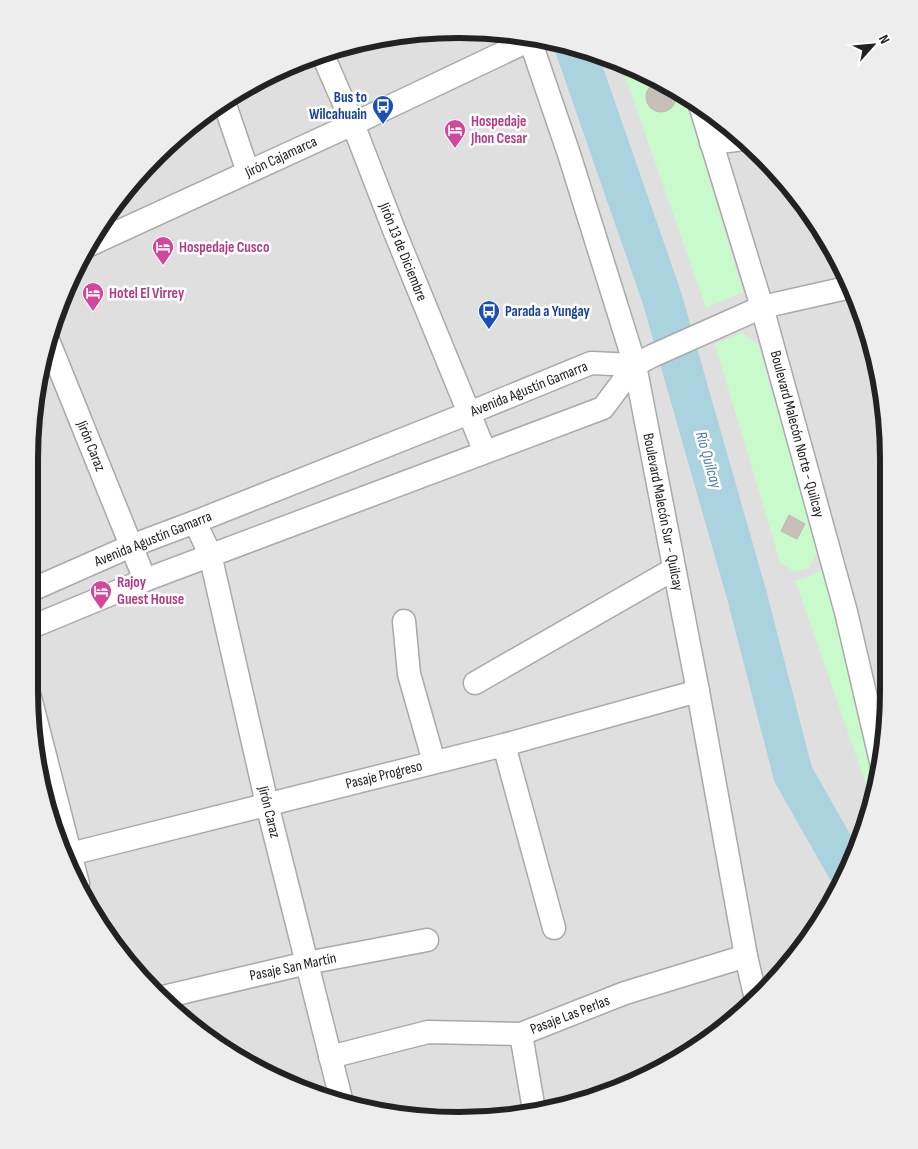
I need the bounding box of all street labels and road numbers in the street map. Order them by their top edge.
street label: Jirón Cajamarca [241,132,320,182]
street label: Jirón 13 de Diciembre [374,199,431,304]
street label: Boulevard Malecón Norte - Quilcay [766,348,828,520]
street label: Avenida Agustín Gamarra [467,357,591,422]
street label: Jirón Caraz [72,417,110,475]
street label: Boulevard Malecón Sur - Quilcay [638,432,688,593]
street label: Avenida Agustín Gamarra [91,507,215,572]
street label: Pasaje Progreso [344,756,424,794]
street label: Jirón Caraz [253,783,285,841]
street label: Pasaje San Martín [248,949,338,985]
street label: Pasaje Las Perlas [527,991,613,1039]

